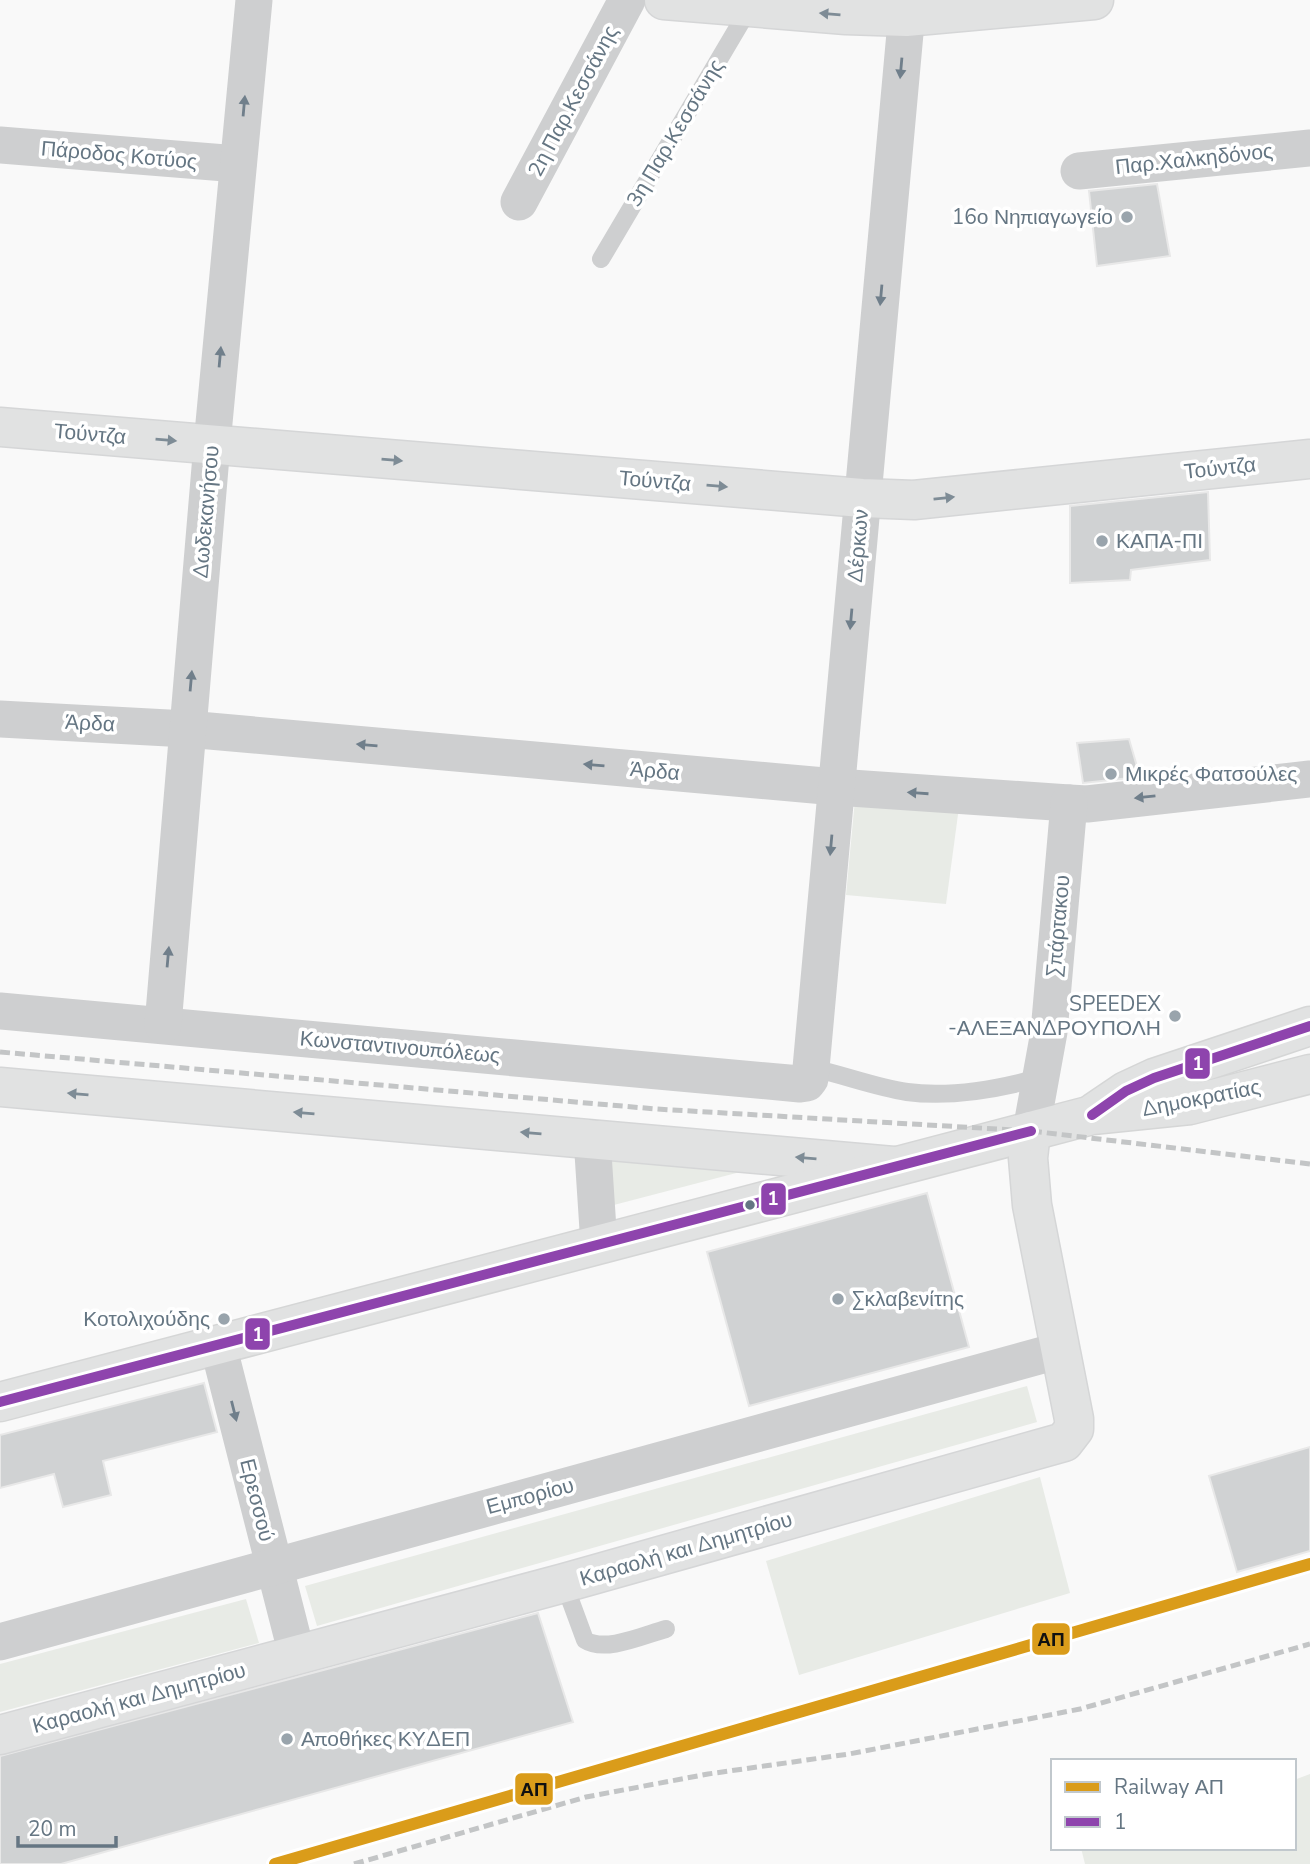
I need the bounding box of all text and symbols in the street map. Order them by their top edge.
one-way arrow [819,8,841,19]
street label: 2η Παρ.Κεσσάνης [521,21,625,181]
street label: 3η Παρ.Κεσσάνης [620,54,730,212]
one-way arrow [895,57,906,79]
one-way arrow [239,95,250,117]
street label: Πάροδος Κοτύος [40,134,198,176]
street label: Παρ.Χαλκηδόνος [1114,137,1274,181]
place label: 16ο Νηπιαγωγείο [952,203,1113,231]
marker: 16ο Νηπιαγωγείο [1119,209,1135,225]
one-way arrow [875,284,886,306]
one-way arrow [215,346,226,368]
street label: Τούντζα [53,417,127,451]
one-way arrow [155,435,177,446]
street label: Δωδεκανήσου [186,444,226,580]
street label: Τούντζα [1183,450,1257,486]
one-way arrow [382,455,404,466]
street label: Τούντζα [618,464,692,498]
one-way arrow [706,481,728,492]
one-way arrow [933,492,955,503]
street label: Δέρκων [841,508,875,584]
place label: ΚΑΠΑ-ΠΙ [1116,527,1203,555]
marker: ΚΑΠΑ-ΠΙ [1094,533,1110,549]
one-way arrow [846,608,857,630]
one-way arrow [186,670,197,692]
street label: Άρδα [64,708,116,738]
one-way arrow [356,739,378,750]
street label: Άρδα [629,755,681,787]
one-way arrow [582,759,604,770]
place label: Μικρές Φατσούλες [1125,760,1297,788]
marker: Μικρές Φατσούλες [1103,766,1119,782]
one-way arrow [907,787,929,798]
one-way arrow [1134,792,1156,803]
one-way arrow [825,835,836,857]
street label: Σπάρτακου [1040,874,1076,978]
one-way arrow [163,945,174,967]
place label: SPEEDEX -ΑΛΕΞΑΝΔΡΟΥΠΟΛΗ [948,990,1161,1042]
marker: SPEEDEX -ΑΛΕΞΑΝΔΡΟΥΠΟΛΗ [1167,1008,1183,1024]
street label: Κωνσταντινουπόλεως [299,1024,501,1070]
line badge: 1 [1184,1047,1211,1080]
text: 1 [1192,1051,1204,1077]
street label: Δημοκρατίας [1139,1073,1263,1123]
one-way arrow [66,1088,88,1099]
one-way arrow [293,1107,315,1118]
one-way arrow [520,1127,542,1138]
one-way arrow [795,1152,817,1163]
line badge: 1 [760,1182,787,1216]
text: 1 [767,1186,779,1212]
unlabelled marker [743,1198,757,1212]
place label: Σκλαβενίτης [852,1285,964,1313]
marker: Σκλαβενίτης [830,1291,846,1307]
place label: Κοτολιχούδης [83,1305,210,1333]
marker: Κοτολιχούδης [216,1311,232,1327]
line badge: 1 [244,1317,271,1351]
text: 1 [252,1322,264,1348]
one-way arrow [230,1401,240,1422]
street label: Ερεσσού [233,1456,281,1544]
street label: Εμπορίου [483,1471,577,1521]
street label: Καραολή και Δημητρίου [576,1505,796,1593]
line badge: ΑΠ [1031,1622,1071,1656]
text: ΑΠ [1037,1627,1065,1653]
street label: Καραολή και Δημητρίου [29,1656,249,1740]
place label: Αποθήκες ΚΥΔΕΠ [301,1725,470,1753]
marker: Αποθήκες ΚΥΔΕΠ [279,1731,295,1747]
legend [1051,1759,1296,1850]
line badge: ΑΠ [514,1772,554,1806]
text: Railway ΑΠ [1114,1773,1224,1801]
text: ΑΠ [520,1777,548,1803]
scale bar [18,1804,116,1848]
text: 1 [1114,1808,1127,1836]
text: 20 m [28,1815,77,1843]

